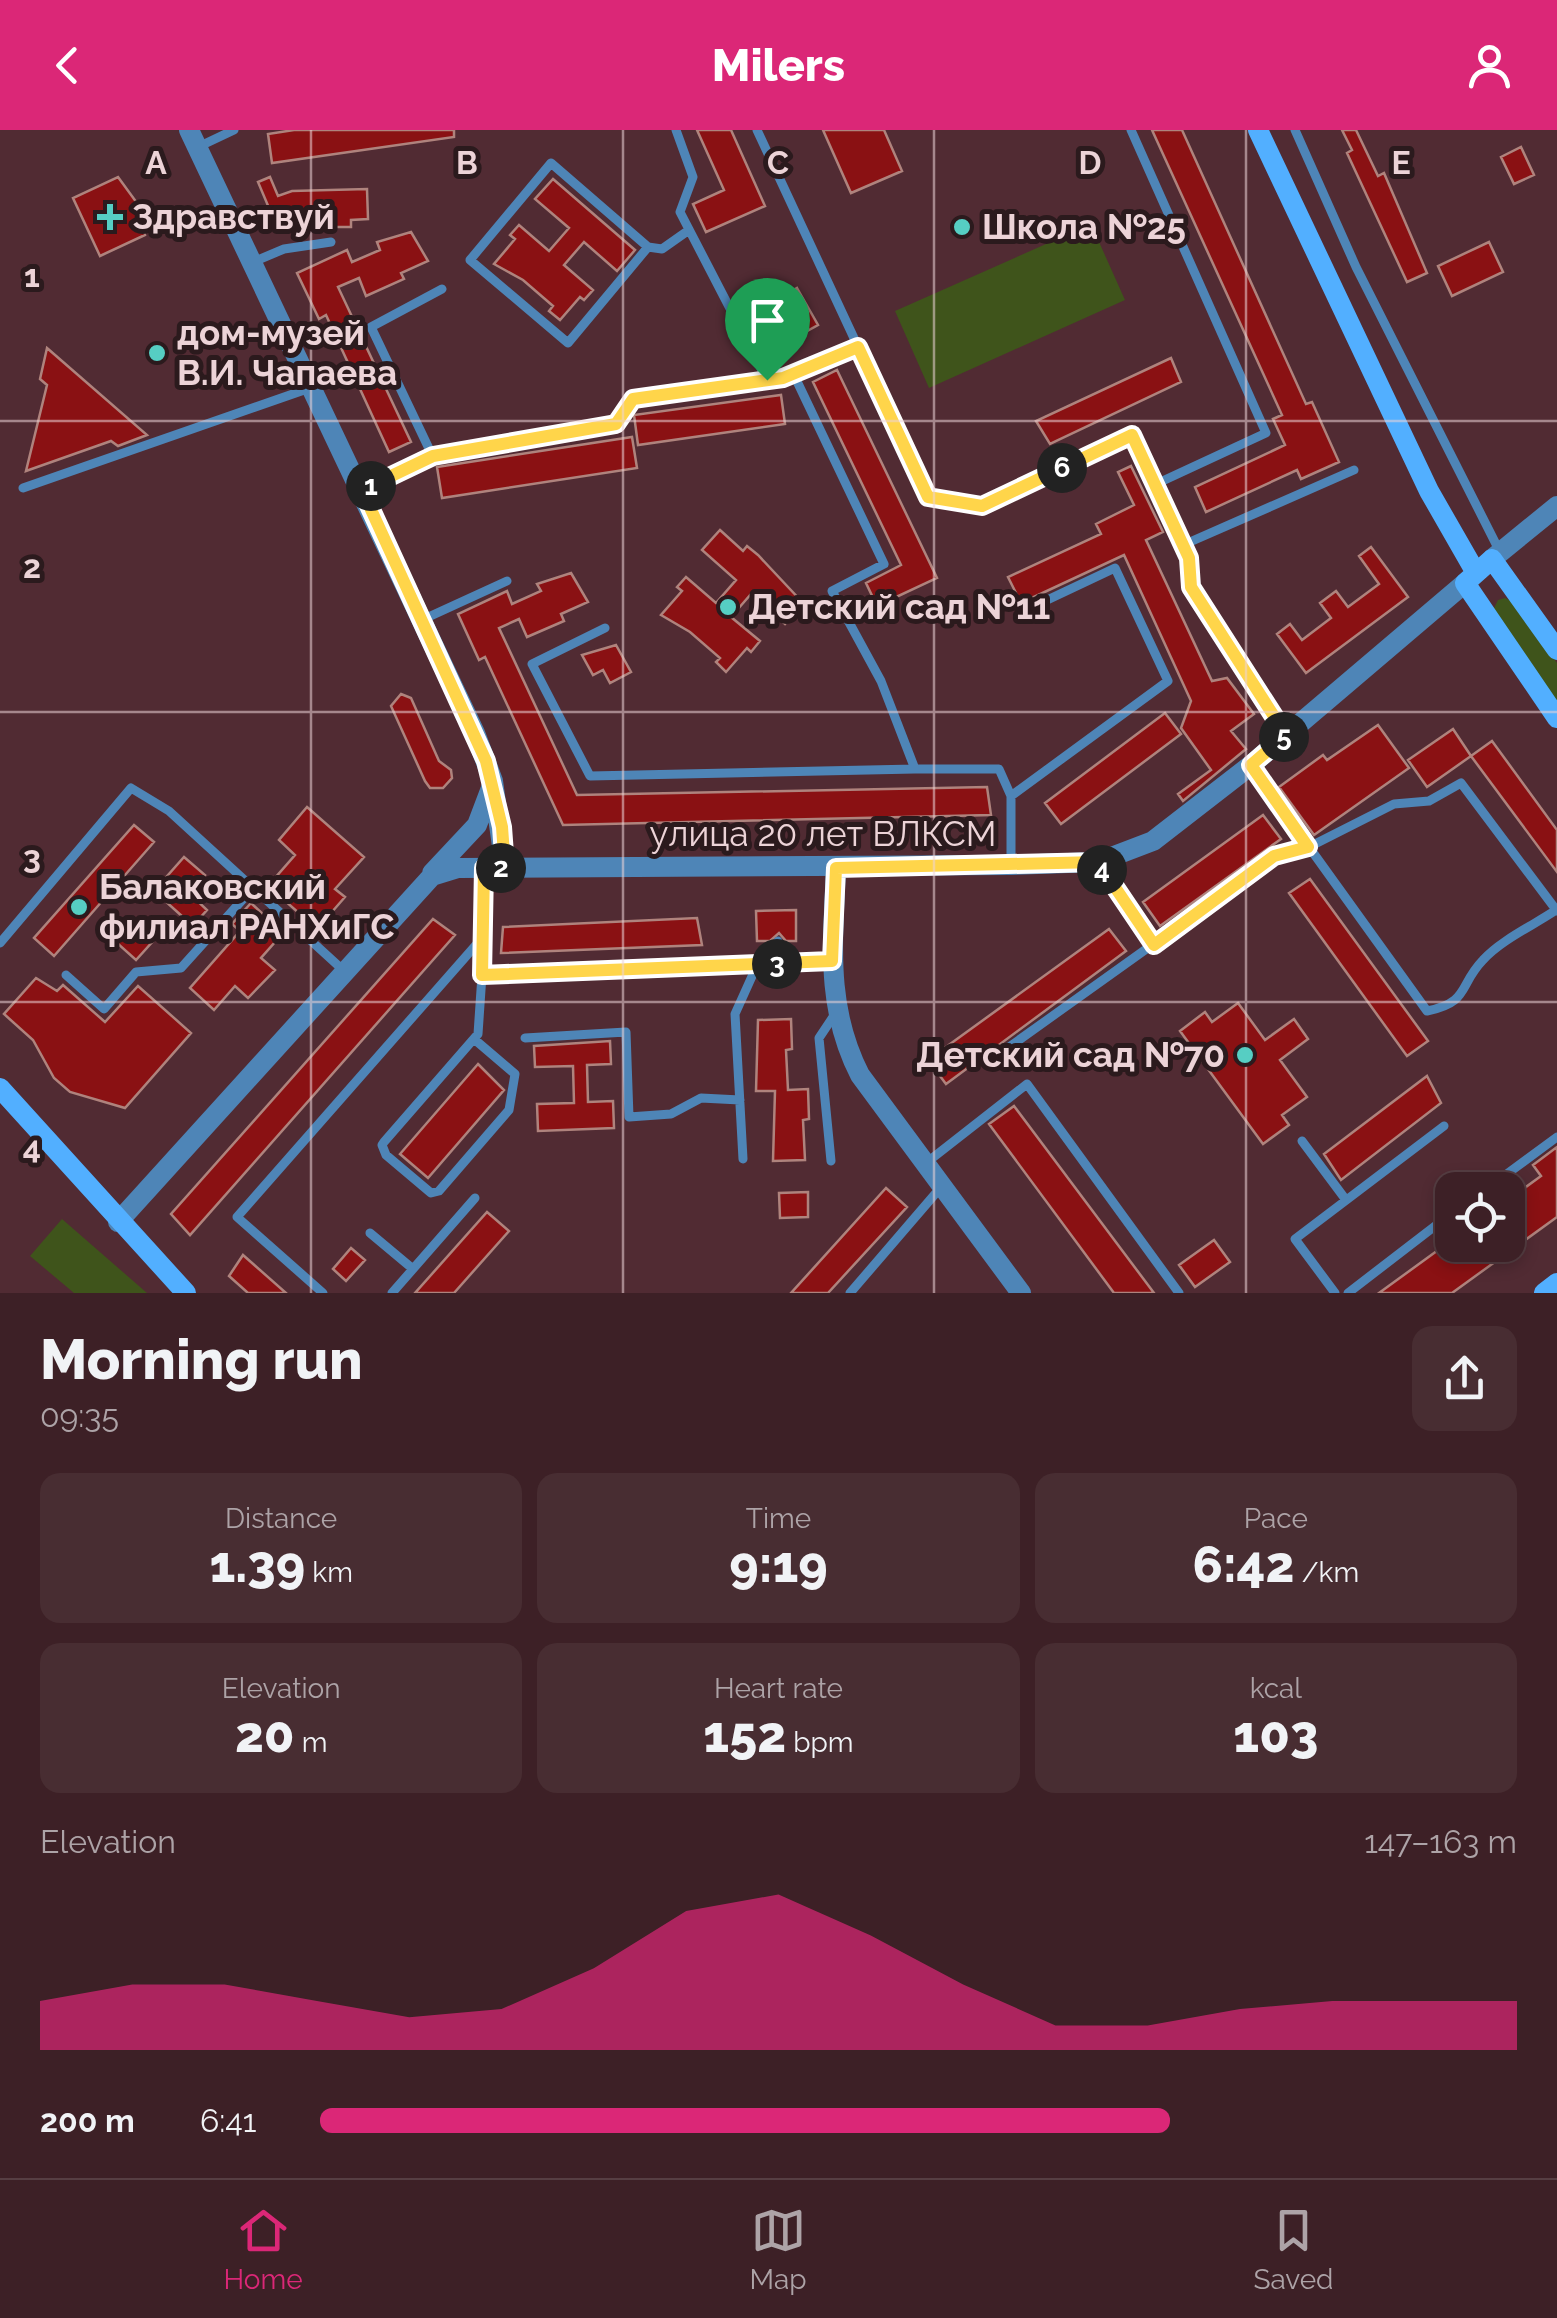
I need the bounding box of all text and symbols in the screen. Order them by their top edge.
icon: back [40,38,95,93]
icon: person [1462,38,1517,93]
text: Milers [712,39,845,92]
text: A [145,144,167,181]
text: B [456,144,478,181]
text: C [767,144,789,181]
text: D [1079,144,1101,181]
text: E [1391,144,1411,181]
place label: Здравствуй [132,196,335,237]
marker: Здравствуй [97,204,123,230]
place label: Школа №25 [982,206,1186,247]
marker: Школа №25 [951,216,973,238]
text: 1 [24,257,40,294]
pin [725,278,810,381]
icon: arrive [740,293,795,348]
place label: дом-музей В.И. Чапаева [177,312,397,393]
marker: дом-музей В.И. Чапаева [146,342,168,364]
pin: 6 [1037,443,1087,493]
text: 6 [1054,451,1071,484]
pin: 1 [346,461,396,511]
text: 1 [364,469,378,502]
text: 2 [23,548,41,585]
place label: Детский сад №11 [748,586,1050,627]
marker: Детский сад №11 [717,596,739,618]
pin: 5 [1259,712,1309,762]
text: 5 [1276,720,1292,753]
street label: улица 20 лет ВЛКСМ [650,813,996,854]
text: 3 [23,838,41,875]
pin: 2 [476,843,526,893]
pin: 4 [1077,845,1127,895]
text: 2 [493,851,509,884]
text: 4 [1094,853,1110,886]
place label: Балаковский филиал РАНХиГС [99,866,395,947]
marker: Балаковский филиал РАНХиГС [68,896,90,918]
pin: 3 [752,939,802,989]
text: 3 [769,947,785,980]
place label: Детский сад №70 [916,1034,1225,1075]
marker: Детский сад №70 [1234,1044,1256,1066]
text: 4 [23,1129,41,1166]
map controls [1435,1172,1525,1262]
button: locate [1435,1172,1525,1262]
button: share [1412,1326,1517,1431]
text: Morning run [40,1327,363,1392]
text: 09:35 [40,1397,119,1434]
text: Distance [225,1502,337,1535]
text: Time [746,1502,811,1535]
text: Pace [1244,1502,1308,1535]
text: 1.39 [209,1535,305,1594]
text: 9:19 [729,1535,828,1594]
text: 6:42 [1193,1535,1295,1594]
text: km [305,1556,353,1589]
text: /km [1295,1556,1359,1589]
text: Elevation [222,1672,341,1705]
text: Heart rate [714,1672,843,1705]
text: kcal [1250,1672,1302,1705]
text: 20 [235,1705,295,1764]
text: 152 [703,1705,786,1764]
text: 103 [1233,1705,1318,1764]
text: m [295,1726,327,1759]
text: bpm [786,1726,854,1759]
text: Elevation [40,1823,176,1860]
text: 147–163 m [1364,1823,1517,1860]
text: 200 m [40,2102,135,2139]
text: 6:41 [200,2102,256,2139]
tab: Home [223,2203,303,2296]
tab: Map [750,2203,807,2296]
tab: Saved [1253,2203,1334,2296]

